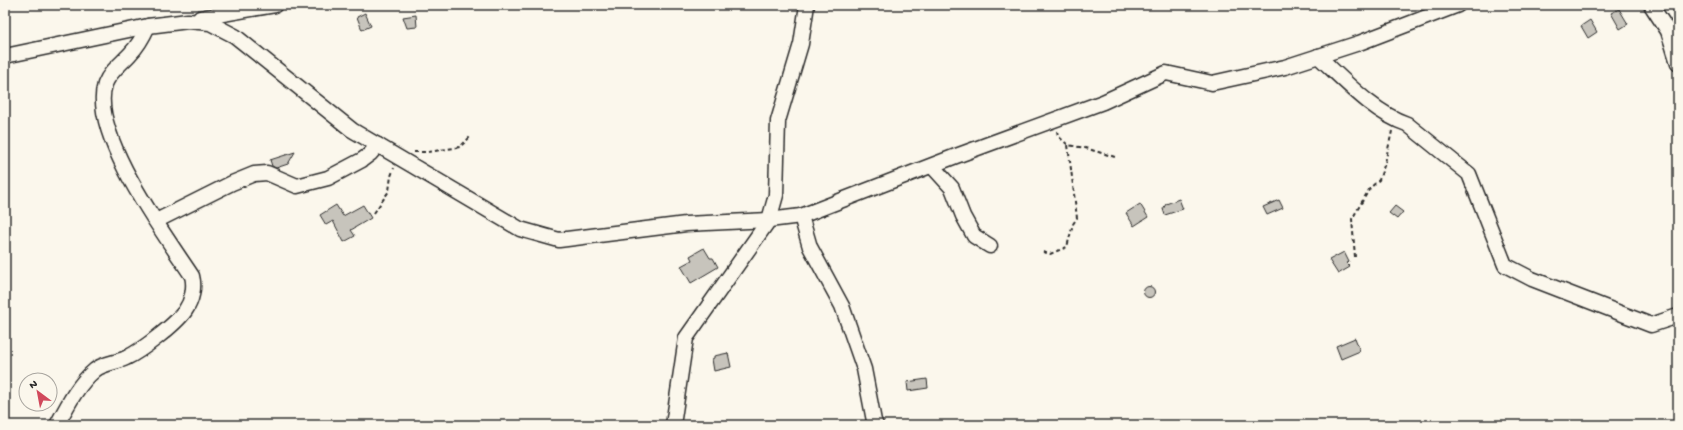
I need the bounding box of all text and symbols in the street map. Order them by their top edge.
north arrow [18,372,58,412]
text: N [28,378,40,392]

